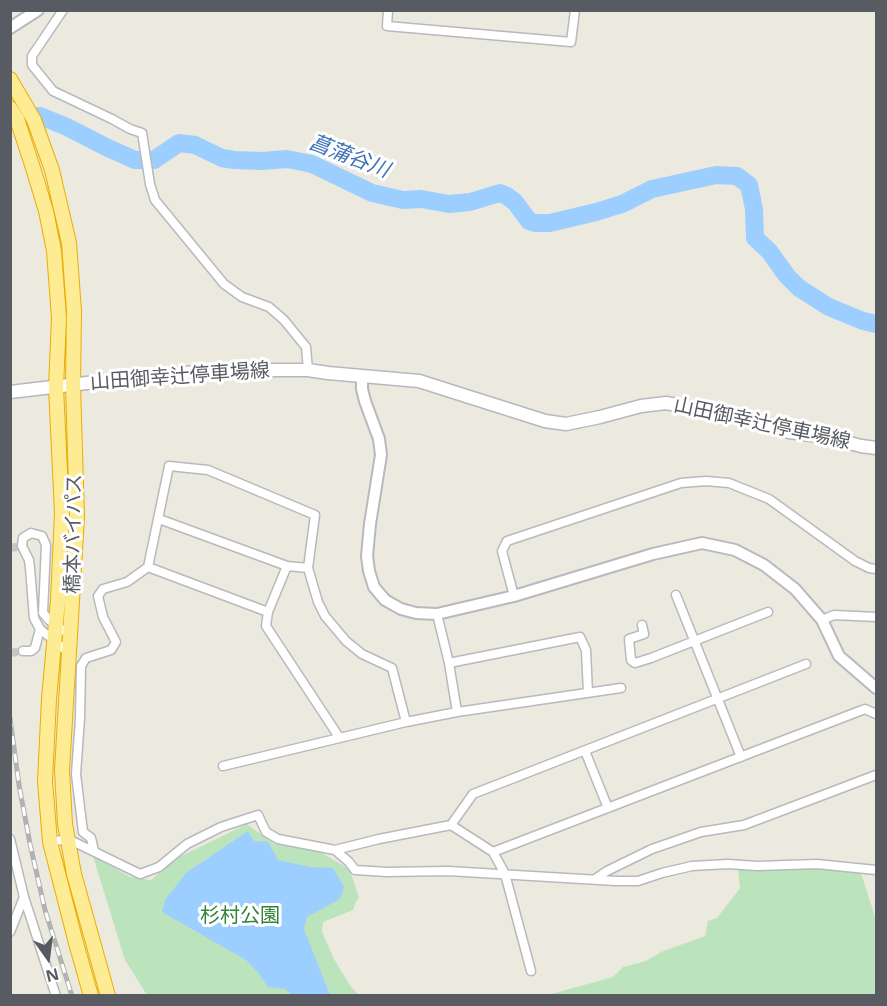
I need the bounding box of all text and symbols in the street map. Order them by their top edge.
water label: 菖蒲谷川 [305,130,393,184]
street label: 山田御幸辻停車場線 [89,359,271,395]
street label: 山田御幸辻停車場線 [671,394,853,454]
street label: 橋本バイパス [61,474,87,594]
park label: 杉村公園 [200,904,280,928]
north arrow [18,928,78,988]
text: N [43,963,61,988]

